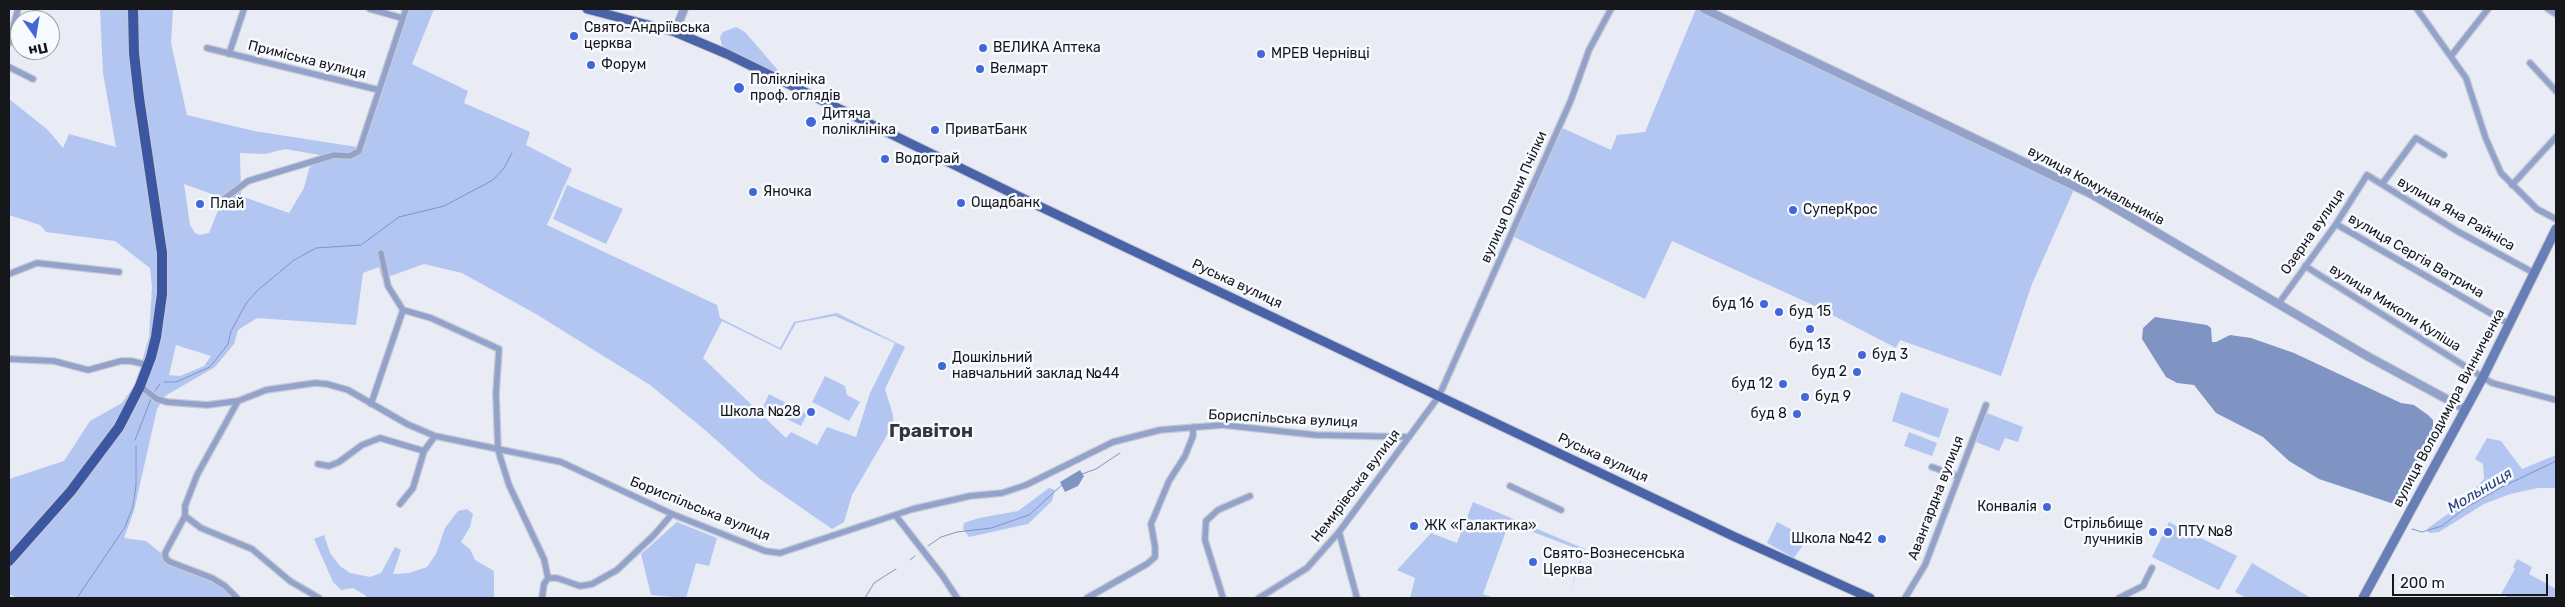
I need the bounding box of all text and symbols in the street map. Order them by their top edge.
north arrow [10,10,60,60]
place label: Свято-Андріївська церква [584,20,710,52]
marker: Свято-Андріївська церква [568,30,580,42]
street label: Приміська вулиця [246,37,368,83]
text: Пн [27,39,50,60]
place label: ВЕЛИКА Аптека [993,40,1101,56]
marker: ВЕЛИКА Аптека [977,42,989,54]
place label: МРЕВ Чернівці [1271,46,1370,62]
marker: МРЕВ Чернівці [1255,48,1267,60]
place label: Форум [601,57,646,73]
marker: Форум [585,59,597,71]
place label: Велмарт [990,61,1048,77]
marker: Велмарт [974,63,986,75]
place label: Поліклініка проф. оглядів [750,72,841,104]
marker: Поліклініка проф. оглядів [732,81,746,95]
place label: Дитяча поліклініка [822,106,896,138]
marker: Дитяча поліклініка [804,115,818,129]
place label: ПриватБанк [945,122,1027,138]
marker: ПриватБанк [929,124,941,136]
street label: вулиця Олени Пчілки [1477,129,1551,265]
street label: вулиця Комунальників [2025,143,2167,229]
place label: Водограй [895,151,959,167]
marker: Водограй [879,153,891,165]
street label: вулиця Яна Райніса [2394,173,2518,255]
place label: Яночка [763,184,812,200]
marker: Яночка [747,186,759,198]
street label: Озерна вулиця [2277,186,2349,278]
place label: Ощадбанк [971,195,1040,211]
place label: Плай [210,196,244,212]
marker: Ощадбанк [955,197,967,209]
marker: Плай [194,198,206,210]
place label: СуперКрос [1803,202,1878,218]
marker: СуперКрос [1787,204,1799,216]
street label: вулиця Сергія Ватрича [2345,210,2487,302]
street label: Руська вулиця [1189,256,1285,312]
street label: вулиця Миколи Куліша [2326,261,2464,355]
place label: буд 16 [1712,296,1754,312]
marker: буд 16 [1758,298,1770,310]
place label: буд 15 [1789,304,1831,320]
marker: буд 15 [1773,306,1785,318]
street label: вулиця Володимира Винниченка [2389,306,2509,510]
marker: буд 13 [1804,323,1816,335]
place label: буд 13 [1789,337,1831,353]
place label: буд 3 [1872,347,1908,363]
marker: буд 3 [1856,349,1868,361]
place label: Дошкільний навчальний заклад №44 [952,350,1119,382]
marker: Дошкільний навчальний заклад №44 [936,360,948,372]
place label: буд 2 [1811,364,1847,380]
marker: буд 2 [1851,366,1863,378]
place label: буд 12 [1731,376,1773,392]
marker: буд 12 [1777,378,1789,390]
place label: буд 9 [1815,389,1851,405]
marker: буд 9 [1799,391,1811,403]
place label: Школа №28 [720,404,801,420]
marker: Школа №28 [805,406,817,418]
place label: буд 8 [1750,406,1787,422]
street label: Бориспільська вулиця [1208,407,1358,431]
marker: буд 8 [1791,408,1803,420]
district label: Гравітон [889,421,973,443]
street label: Немирівська вулиця [1308,426,1404,546]
street label: Руська вулиця [1555,430,1651,486]
street label: Авангардна вулиця [1905,434,1967,562]
water label: Мольниця [2444,465,2516,517]
street label: Бориспільська вулиця [627,473,773,545]
place label: Конвалія [1977,499,2037,515]
marker: Конвалія [2041,501,2053,513]
place label: Стрільбище лучників [2064,516,2143,548]
place label: ЖК «Галактика» [1424,518,1537,534]
marker: ЖК «Галактика» [1408,520,1420,532]
place label: ПТУ №8 [2178,524,2233,540]
marker: Стрільбище лучників [2147,526,2159,538]
marker: ПТУ №8 [2162,526,2174,538]
place label: Школа №42 [1791,531,1872,547]
marker: Школа №42 [1876,533,1888,545]
place label: Свято-Вознесенська Церква [1543,546,1685,578]
marker: Свято-Вознесенська Церква [1527,556,1539,568]
scale bar [2395,564,2551,596]
text: 200 m [2400,574,2445,592]

